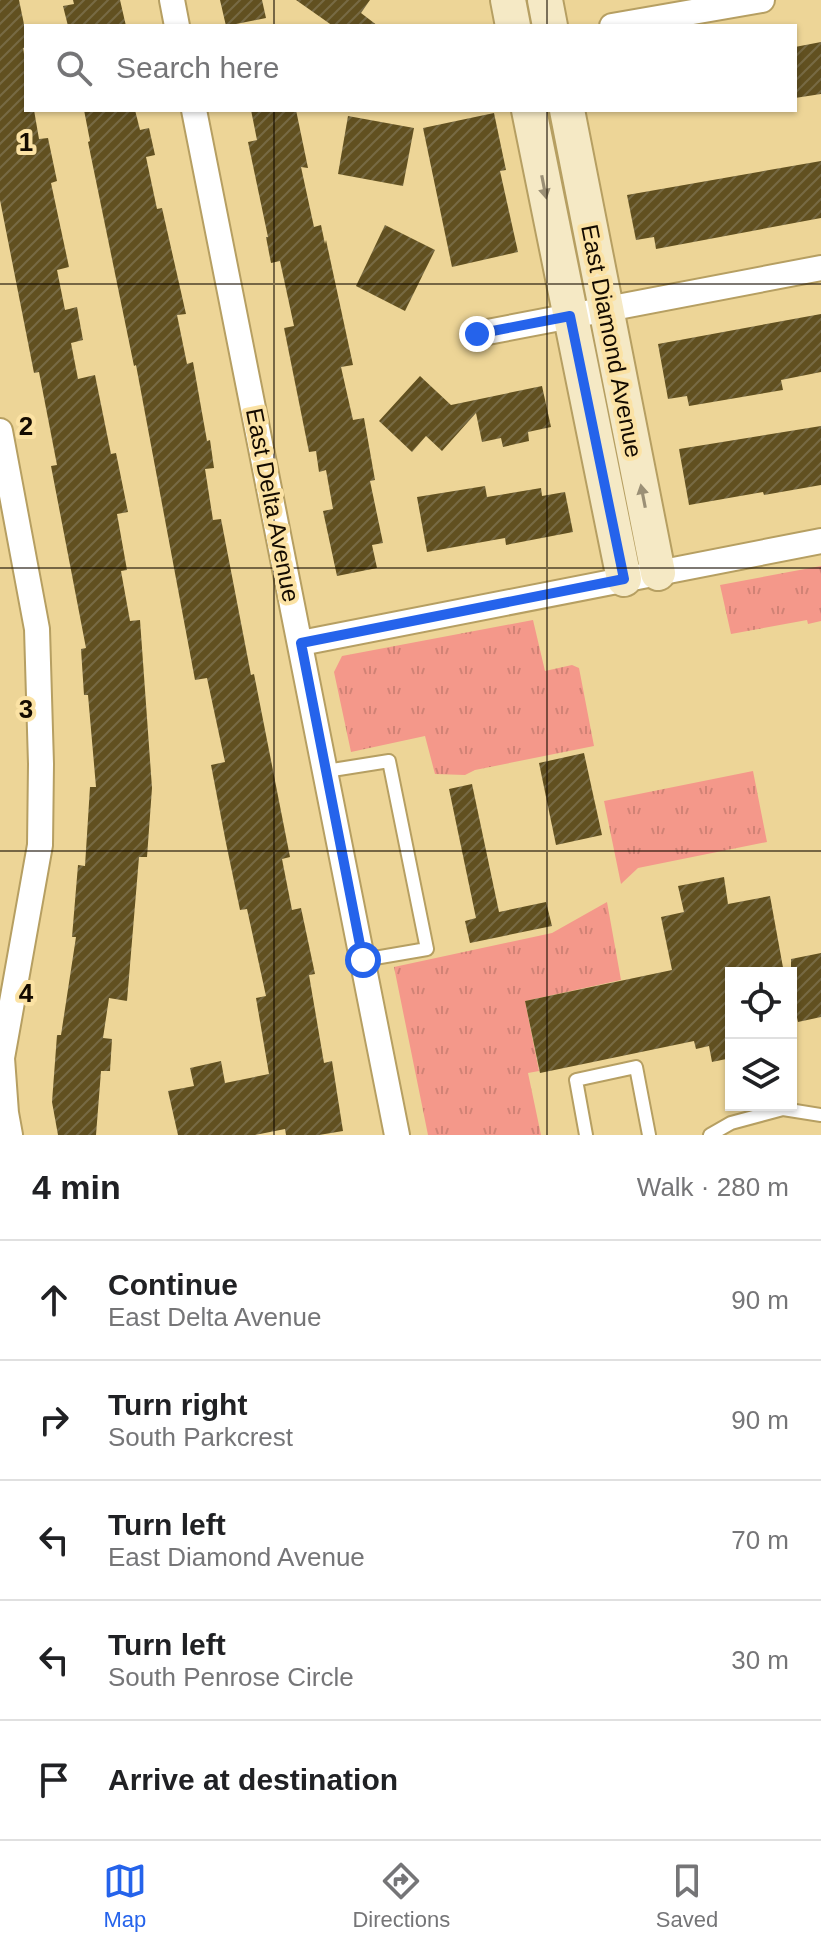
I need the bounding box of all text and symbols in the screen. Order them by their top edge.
search box [24,24,797,112]
icon: search [52,46,96,90]
text: Search here [116,51,279,84]
text: 1 [19,127,33,157]
one-way arrow [539,174,551,199]
street label: East Diamond Avenue [576,222,648,460]
route end [459,316,495,352]
street label: East Delta Avenue [241,406,305,604]
text: 2 [19,411,33,441]
one-way arrow [636,483,648,508]
text: 3 [19,694,33,724]
route start [345,942,381,978]
map controls [725,967,797,1111]
button: locate [725,967,797,1039]
text: 4 [19,978,34,1008]
button: layers [725,1039,797,1111]
text: 4 min [32,1168,121,1206]
text: Walk · 280 m [637,1172,789,1202]
text: Continue [108,1268,238,1301]
icon: ahead [32,1278,76,1322]
text: 90 m [731,1285,789,1315]
text: East Delta Avenue [108,1302,321,1332]
text: Turn right [108,1388,247,1421]
icon: right [32,1398,76,1442]
text: 90 m [731,1405,789,1435]
text: South Parkcrest [108,1422,293,1452]
text: Turn left [108,1508,226,1541]
icon: left [32,1518,76,1562]
text: 70 m [731,1525,789,1555]
text: East Diamond Avenue [108,1542,365,1572]
text: Turn left [108,1628,226,1661]
icon: left [32,1638,76,1682]
text: 30 m [731,1645,789,1675]
text: South Penrose Circle [108,1662,354,1692]
icon: arrive [32,1758,76,1802]
text: Arrive at destination [108,1763,398,1796]
tab: Map [103,1859,147,1933]
tab: Directions [352,1859,450,1933]
tab: Saved [656,1859,718,1933]

